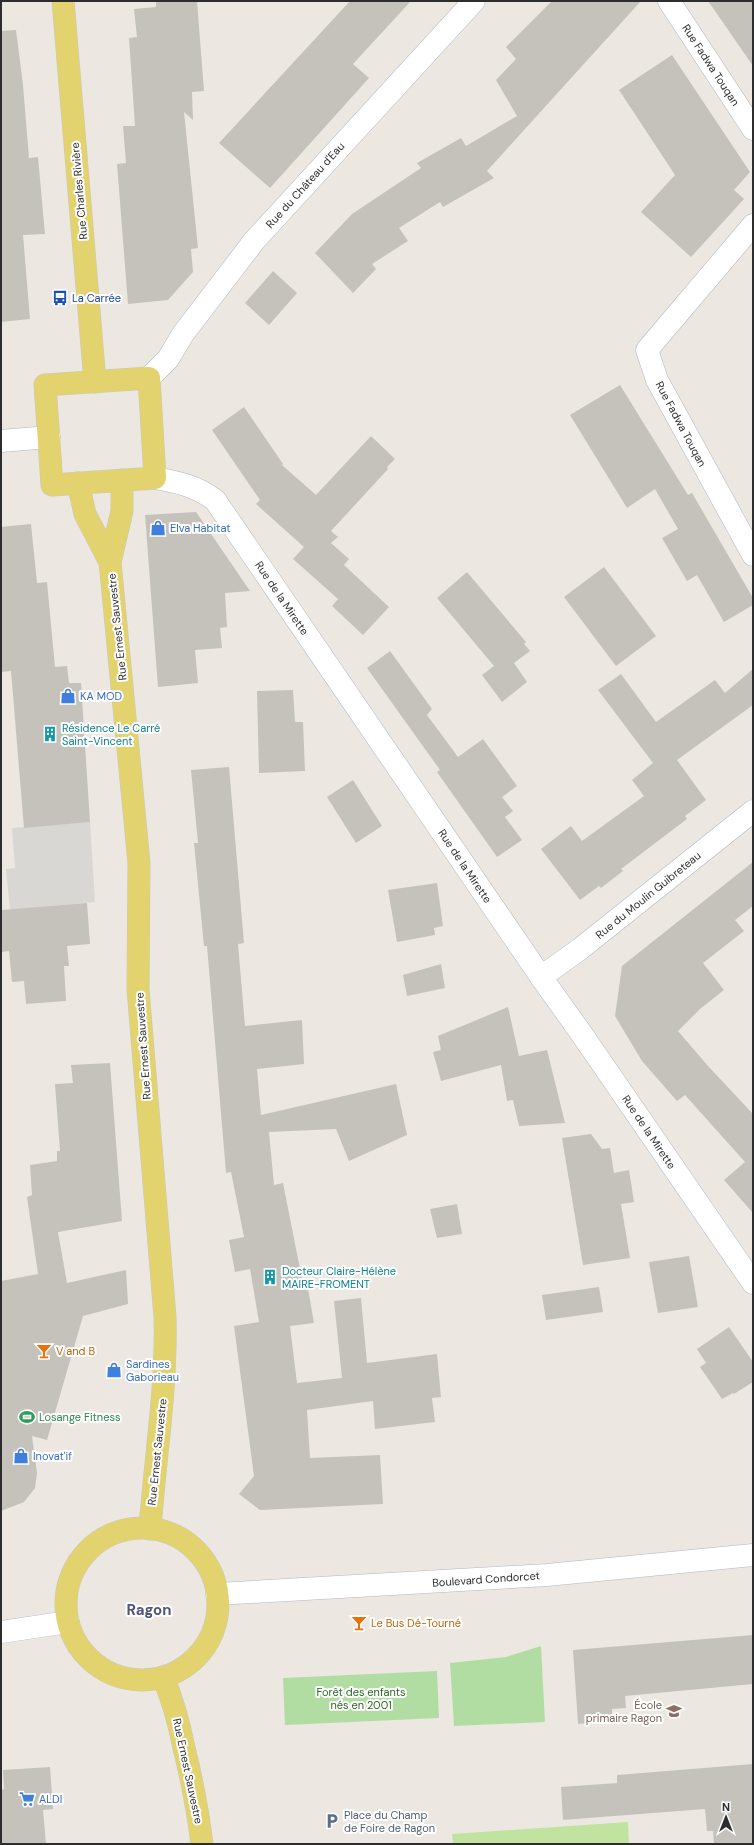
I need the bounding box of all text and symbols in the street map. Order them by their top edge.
street label: Rue Fadwa Touqan [679,21,743,109]
street label: Rue du Château d'Eau [263,139,347,231]
street label: Rue Charles Rivière [68,142,90,240]
bus stop icon: La Carrée [51,289,69,307]
place label: La Carrée [72,291,121,305]
street label: Rue Fadwa Touqan [653,379,709,469]
shop icon: Elva Habitat [149,519,167,537]
place label: Elva Habitat [170,521,231,535]
street label: Rue de la Mirette [252,558,312,638]
street label: Rue Ernest Sauvestre [104,573,130,681]
shop icon: KA MOD [59,687,77,705]
place label: KA MOD [80,689,122,703]
place label: Résidence Le Carré Saint-Vincent [62,721,160,748]
building icon: Résidence Le Carré Saint-Vincent [41,725,59,743]
street label: Rue de la Mirette [435,826,495,906]
street label: Rue du Moulin Guibreteau [593,848,703,942]
street label: Rue Ernest Sauvestre [132,992,154,1100]
street label: Rue de la Mirette [619,1092,679,1172]
place label: Docteur Claire-Hélène MAIRE-FROMENT [282,1264,396,1291]
building icon: Docteur Claire-Hélène MAIRE-FROMENT [261,1268,279,1286]
bar icon: V and B [35,1342,53,1360]
place label: V and B [56,1344,95,1358]
place label: Sardines Gaborieau [126,1357,179,1384]
shop icon: Sardines Gaborieau [105,1361,123,1379]
street label: Rue Ernest Sauvestre [144,1398,170,1506]
sports icon: Losange Fitness [18,1408,36,1426]
place label: Losange Fitness [39,1410,120,1424]
shop icon: Inovat'if [12,1447,30,1465]
place label: Inovat'if [33,1449,72,1463]
street label: Boulevard Condorcet [432,1568,540,1590]
district label: Ragon [126,1600,172,1620]
bar icon: Le Bus Dé-Tourné [350,1614,368,1632]
place label: Le Bus Dé-Tourné [371,1616,461,1630]
park label: Forêt des enfants nés en 2001 [316,1685,406,1712]
place label: École primaire Ragon [586,1698,662,1725]
school or university icon: École primaire Ragon [665,1702,683,1720]
street label: Rue Ernest Sauvestre [170,1717,206,1825]
supermarket icon: ALDI [18,1790,36,1808]
place label: ALDI [39,1792,62,1806]
north arrow [706,1797,746,1837]
text: N [722,1800,730,1814]
place label: Place du Champ de Foire de Ragon [344,1808,435,1835]
parking icon: Place du Champ de Foire de Ragon [323,1812,341,1830]

